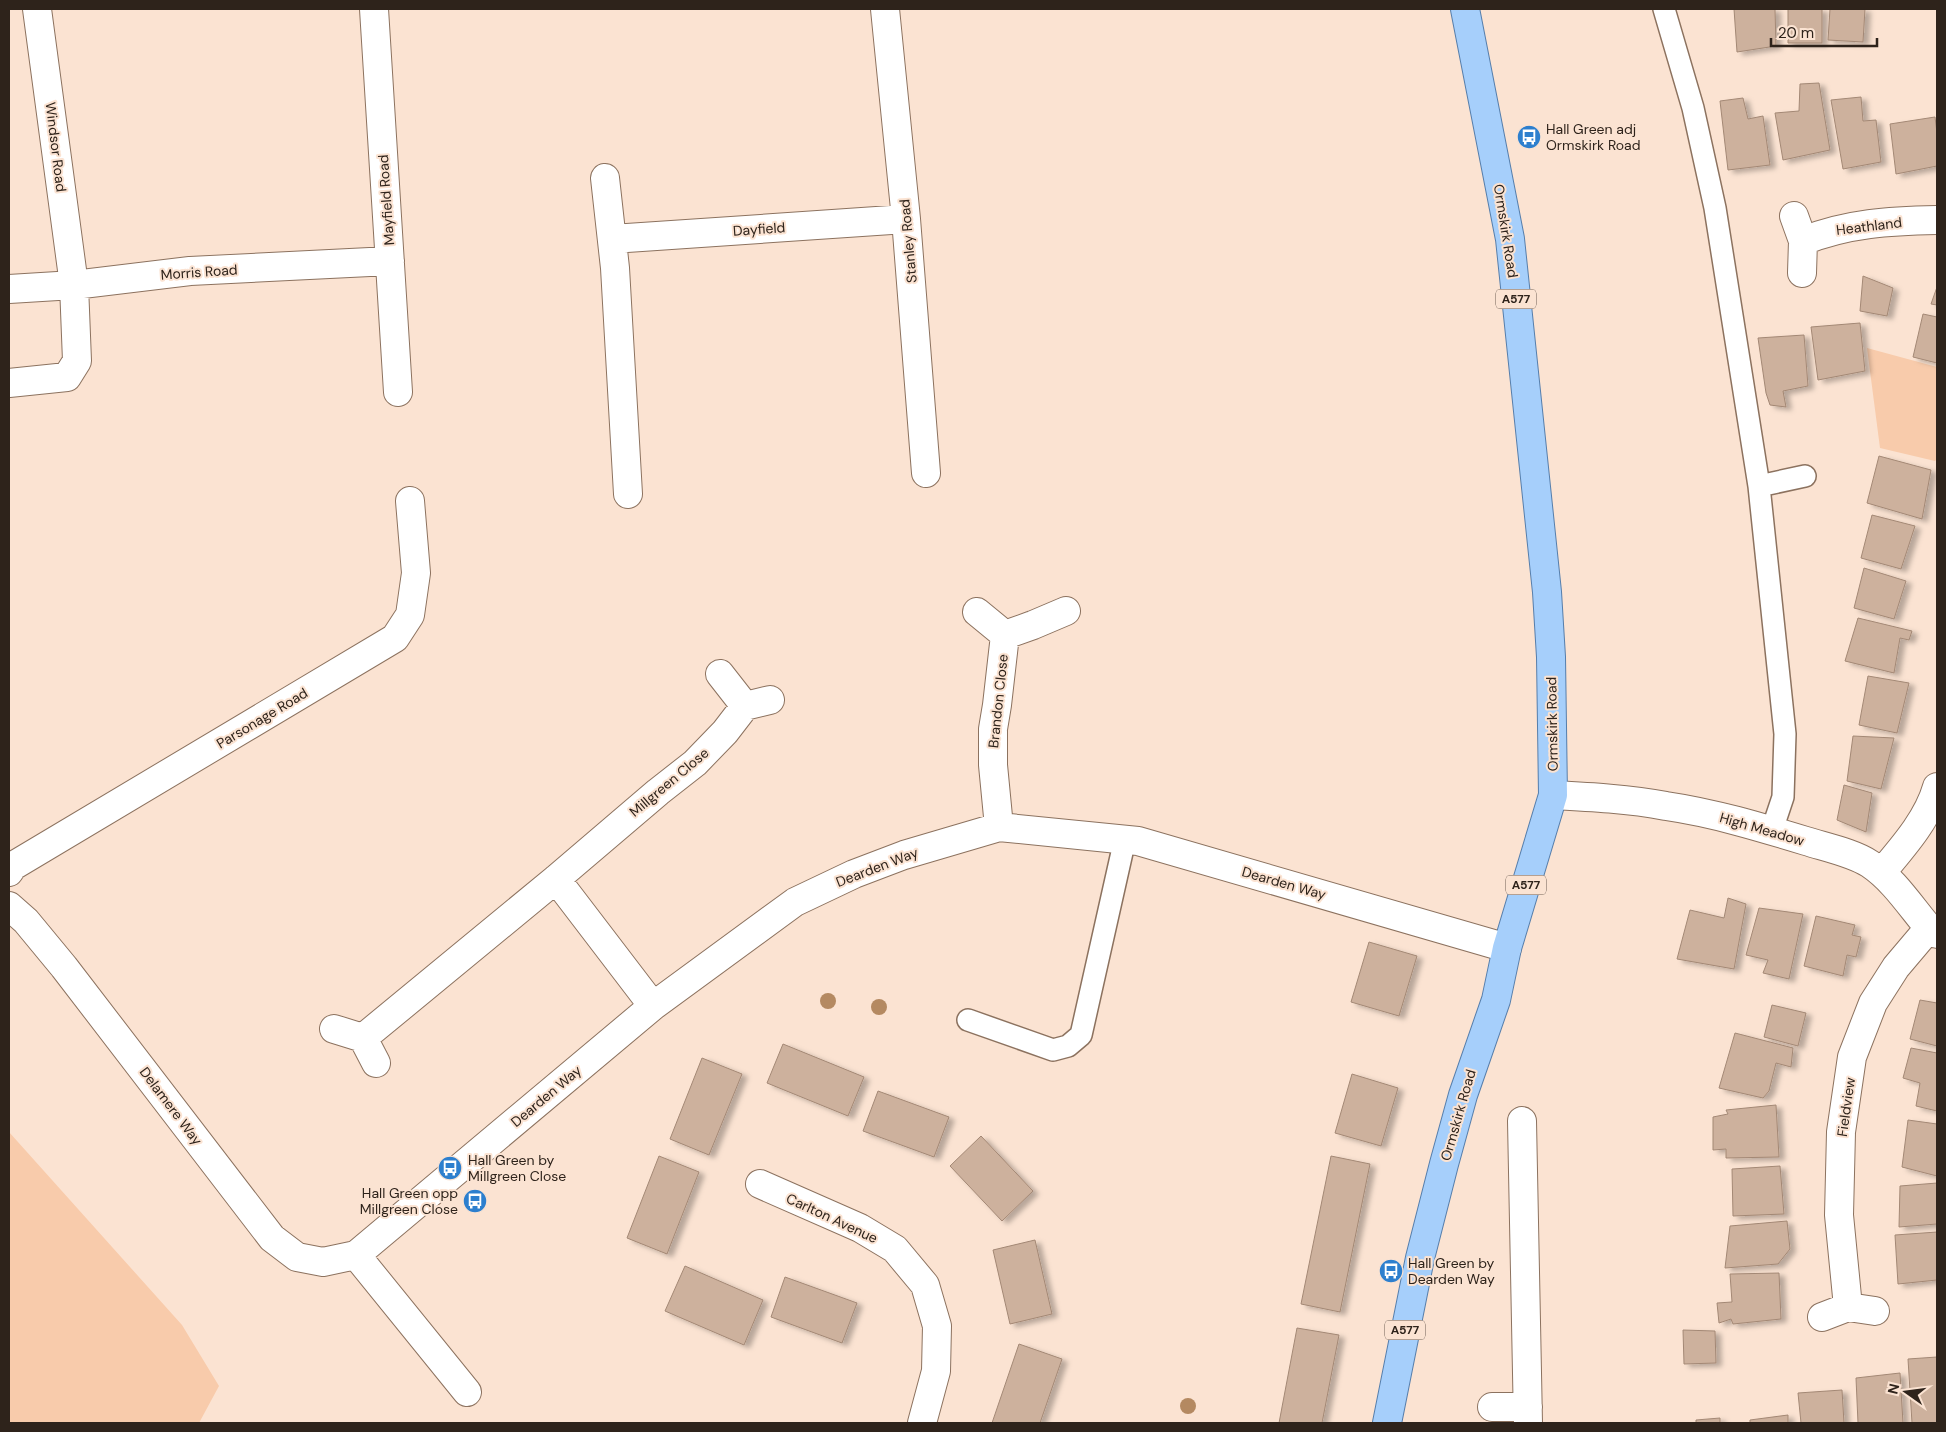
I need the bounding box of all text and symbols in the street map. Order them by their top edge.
scale bar [1771,15,1877,47]
text: 20 m [1778,23,1814,43]
street label: Windsor Road [42,101,70,193]
place label: Hall Green adj Ormskirk Road [1546,120,1641,154]
bus stop icon: Hall Green adj Ormskirk Road [1516,124,1542,150]
street label: Mayfield Road [374,154,398,246]
street label: Ormskirk Road [1490,183,1522,279]
street label: Stanley Road [895,198,921,284]
street label: Heathland [1835,213,1903,239]
street label: Dayfield [732,218,786,240]
street label: Morris Road [160,260,238,284]
road number: A577 [1496,290,1536,308]
street label: Brandon Close [984,653,1012,749]
street label: Ormskirk Road [1542,677,1562,771]
street label: Parsonage Road [213,684,311,752]
street label: Millgreen Close [626,744,712,820]
street label: High Meadow [1718,808,1807,850]
street label: Dearden Way [833,843,921,891]
street label: Dearden Way [1240,862,1328,904]
road number: A577 [1506,876,1546,894]
street label: Dearden Way [507,1061,585,1131]
street label: Delamere Way [136,1063,206,1149]
street label: Ormskirk Road [1436,1067,1480,1163]
street label: Fieldview [1833,1076,1859,1138]
place label: Hall Green by Millgreen Close [468,1151,566,1185]
bus stop icon: Hall Green by Millgreen Close [437,1155,463,1181]
place label: Hall Green opp Millgreen Close [360,1184,458,1218]
bus stop icon: Hall Green opp Millgreen Close [462,1188,488,1214]
street label: Carlton Avenue [783,1189,881,1247]
place label: Hall Green by Dearden Way [1408,1254,1495,1288]
bus stop icon: Hall Green by Dearden Way [1378,1258,1404,1284]
road number: A577 [1385,1320,1425,1340]
north arrow [1881,1367,1931,1417]
text: N [1883,1382,1903,1396]

